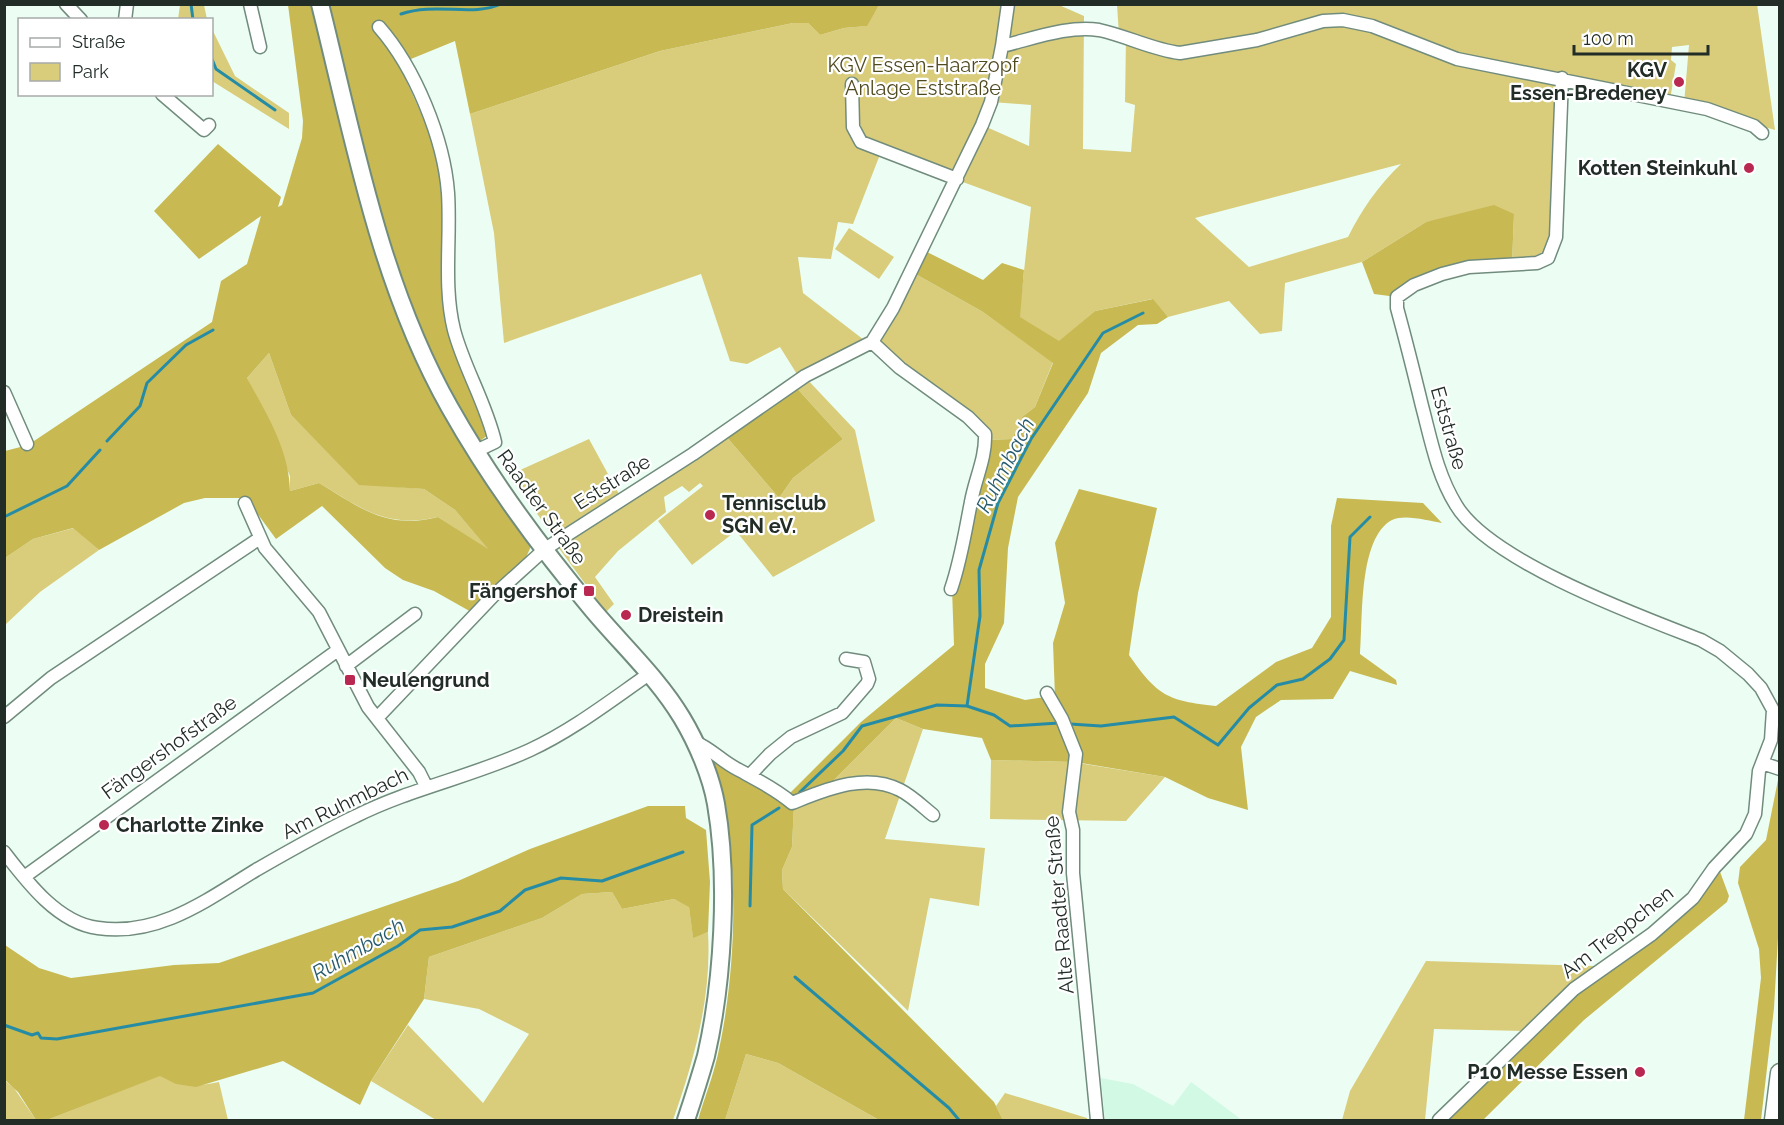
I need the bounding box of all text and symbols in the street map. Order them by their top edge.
legend [18,18,213,96]
scale bar [1574,18,1708,56]
text: 100 m [1583,28,1634,49]
text: Straße [72,31,126,52]
park label: KGV Essen-Haarzopf Anlage Eststraße [827,53,1020,100]
place label: KGV Essen-Bredeney [1510,58,1667,105]
text: Park [72,61,109,82]
marker: KGV Essen-Bredeney [1672,75,1686,89]
place label: Kotten Steinkuhl [1578,156,1738,180]
marker: Kotten Steinkuhl [1742,161,1756,175]
street label: Eststraße [1426,384,1472,473]
water label: Ruhmbach [970,413,1040,517]
street label: Raadter Straße [492,445,592,569]
street label: Eststraße [569,449,655,515]
place label: Tennisclub SGN eV. [722,491,827,538]
marker: Tennisclub SGN eV. [703,508,717,522]
place label: Fängershof [469,579,578,603]
marker: Fängershof [582,584,596,598]
place label: Dreistein [638,603,724,627]
marker: Dreistein [619,608,633,622]
place label: Neulengrund [362,668,490,692]
marker: Neulengrund [343,673,357,687]
street label: Fängershofstraße [97,690,241,804]
street label: Am Ruhmbach [278,762,412,844]
place label: Charlotte Zinke [116,813,264,837]
street label: Alte Raadter Straße [1039,815,1079,995]
marker: Charlotte Zinke [97,818,111,832]
street label: Am Treppchen [1556,881,1678,983]
water label: Ruhmbach [307,912,409,986]
place label: P10 Messe Essen [1467,1060,1628,1084]
marker: P10 Messe Essen [1633,1065,1647,1079]

